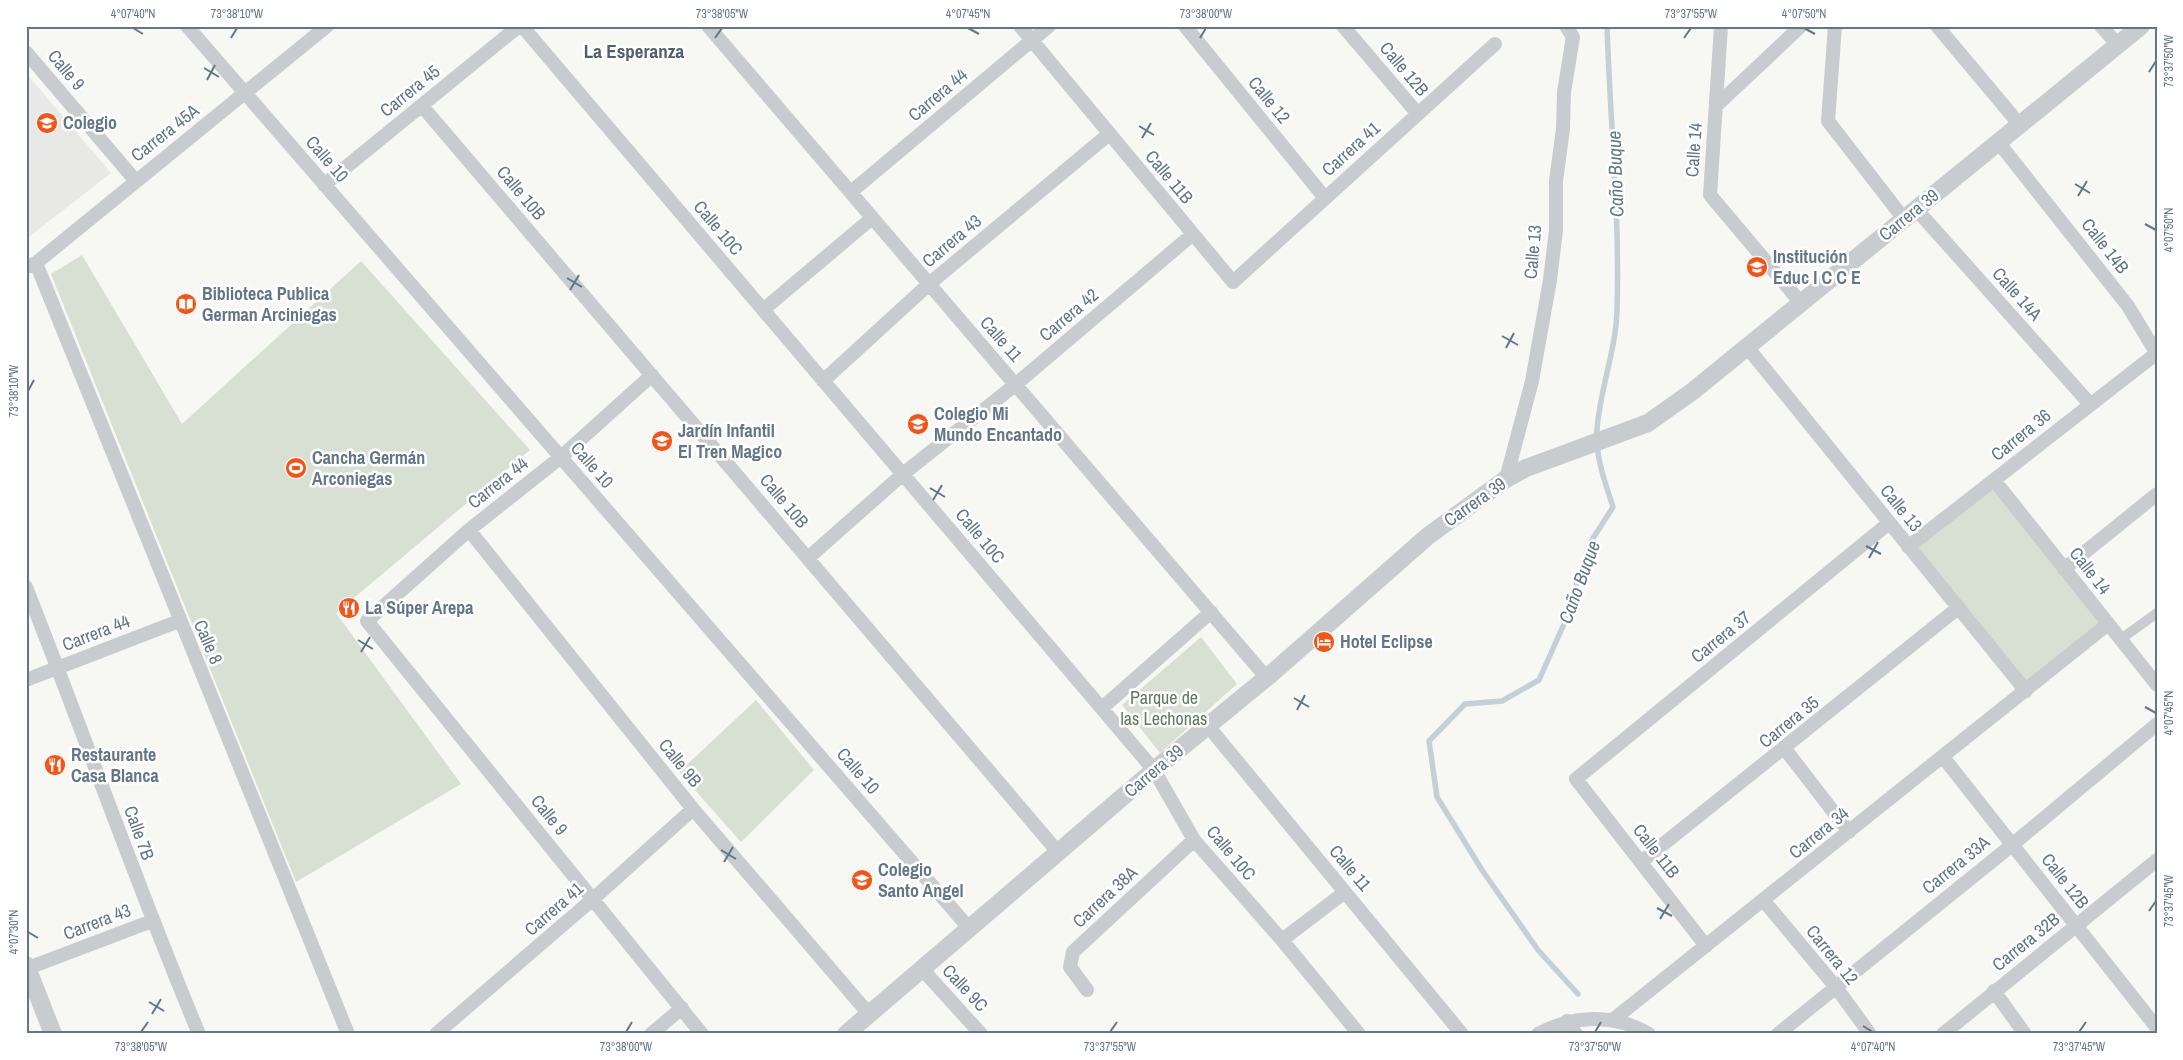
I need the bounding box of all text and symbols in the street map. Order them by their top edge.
text: 4°07'40"N [111,6,155,22]
text: 73°38'10"W [211,6,264,22]
text: 73°38'05"W [696,6,749,22]
text: 4°07'45"N [946,6,990,22]
text: 73°38'00"W [1180,6,1233,22]
text: 73°37'55"W [1665,6,1718,22]
text: 4°07'50"N [1782,6,1826,22]
text: 73°37'50"W [2161,34,2177,87]
street label: Calle 12B [1374,36,1435,101]
district label: La Esperanza [584,38,685,64]
street label: Calle 9 [42,44,91,95]
street label: Carrera 45 [374,59,445,123]
street label: Carrera 44 [903,62,973,127]
street label: Calle 12 [1243,71,1296,129]
street label: Carrera 45A [125,98,204,167]
place label: Colegio [63,110,117,135]
school or university icon: Colegio [35,111,59,135]
street label: Carrera 41 [1316,115,1386,182]
street label: Calle 14 [1679,122,1708,178]
street label: Calle 10 [300,130,355,187]
water label: Caño Buque [1600,130,1630,218]
street label: Calle 11B [1140,145,1199,209]
street label: Calle 10B [491,160,552,225]
street label: Carrera 39 [1873,183,1944,247]
street label: Calle 10C [688,195,749,261]
street label: Carrera 43 [917,208,987,273]
text: 4°07'50"N [2161,208,2177,252]
street label: Calle 14B [2076,213,2135,279]
street label: Calle 13 [1518,224,1547,280]
place label: Institución Educ I C C E [1773,244,1861,290]
school or university icon: Institución Educ I C C E [1745,255,1769,279]
street label: Calle 14A [1987,262,2048,326]
place label: Biblioteca Publica German Arciniegas [202,281,337,327]
street label: Carrera 42 [1034,282,1104,347]
library icon: Biblioteca Publica German Arciniegas [174,292,198,316]
street label: Calle 11 [975,310,1029,367]
text: 73°38'10"W [6,364,22,417]
place label: Colegio Mi Mundo Encantado [934,401,1062,447]
street label: Carrera 36 [1985,403,2056,467]
school or university icon: Colegio Mi Mundo Encantado [906,412,930,436]
place label: Jardín Infantil El Tren Magico [678,418,782,464]
school or university icon: Jardín Infantil El Tren Magico [650,429,674,453]
street label: Calle 10 [565,436,620,493]
place label: Cancha Germán Arconiegas [312,445,425,491]
street label: Carrera 44 [462,451,533,514]
sports icon: Cancha Germán Arconiegas [284,456,308,480]
street label: Calle 10B [754,468,815,533]
street label: Carrera 39 [1439,471,1511,532]
street label: Calle 13 [1875,479,1928,537]
street label: Calle 10C [950,503,1011,569]
water label: Caño Buque [1552,537,1606,627]
street label: Calle 14 [2064,542,2117,600]
place label: La Súper Arepa [365,595,474,620]
restaurant icon: La Súper Arepa [337,596,361,620]
street label: Carrera 37 [1685,605,1756,669]
street label: Carrera 44 [58,608,133,657]
street label: Calle 8 [188,616,229,668]
place label: Hotel Eclipse [1340,629,1433,654]
hotel icon: Hotel Eclipse [1312,630,1336,654]
park label: Parque de las Lechonas [1121,685,1207,731]
street label: Carrera 35 [1753,690,1824,754]
text: 4°07'45"N [2161,691,2177,735]
street label: Calle 9B [653,733,708,792]
street label: Carrera 39 [1119,738,1189,803]
place label: Restaurante Casa Blanca [71,742,160,788]
street label: Calle 10 [831,742,886,799]
restaurant icon: Restaurante Casa Blanca [43,753,67,777]
street label: Calle 9 [525,789,574,840]
street label: Carrera 34 [1783,801,1854,865]
street label: Calle 7B [118,802,161,863]
street label: Calle 11B [1627,818,1686,883]
street label: Calle 10C [1201,820,1262,886]
street label: Carrera 33A [1917,830,1995,900]
street label: Calle 11 [1324,839,1378,897]
street label: Calle 12B [2036,848,2095,914]
place label: Colegio Santo Angel [878,857,964,903]
street label: Carrera 38A [1067,860,1143,933]
school or university icon: Colegio Santo Angel [850,868,874,892]
text: 73°37'45"W [2161,874,2177,927]
street label: Carrera 41 [519,876,589,941]
street label: Carrera 43 [59,897,134,946]
street label: Carrera 32B [1987,907,2065,977]
text: 4°07'30"N [6,910,22,954]
street label: Carrera 12 [1800,919,1864,990]
street label: Calle 9C [937,958,994,1017]
text: 73°38'05"W [115,1039,168,1055]
text: 73°38'00"W [600,1039,653,1055]
text: 73°37'55"W [1084,1039,1137,1055]
text: 73°37'50"W [1569,1039,1622,1055]
text: 4°07'40"N [1851,1039,1895,1055]
text: 73°37'45"W [2053,1039,2106,1055]

